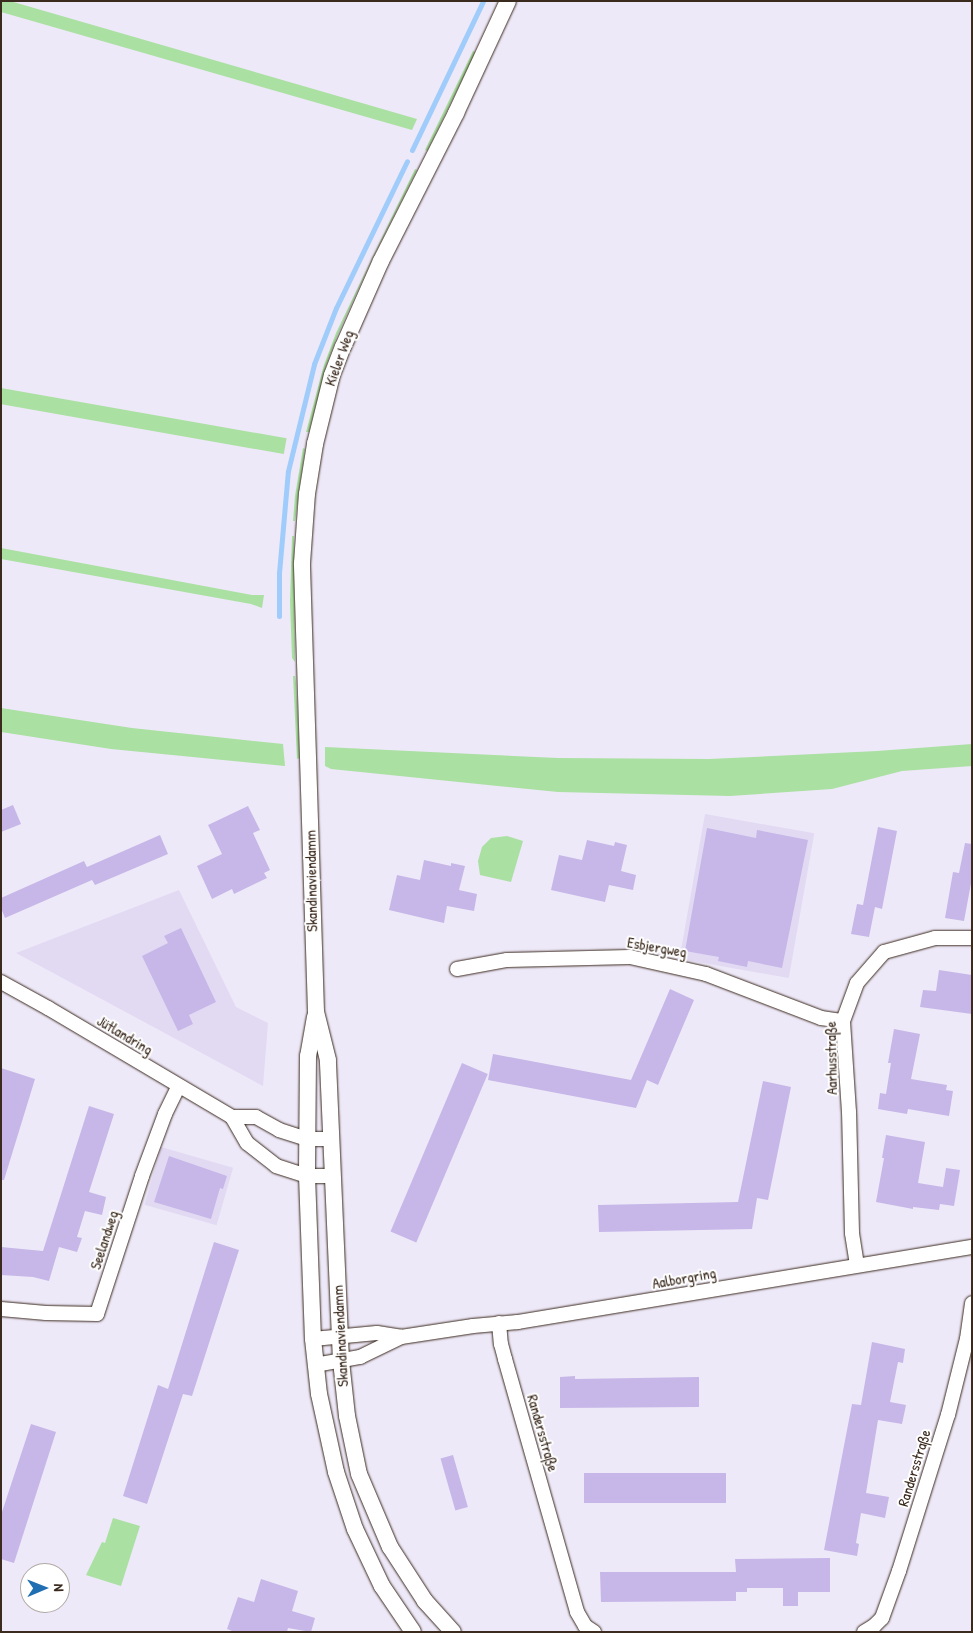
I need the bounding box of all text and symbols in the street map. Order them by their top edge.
street label: Kieler Weg [321,328,357,388]
street label: Skandinaviendamm [301,830,321,932]
street label: Esbjergweg [626,933,688,961]
street label: Jütlandring [94,1011,156,1059]
street label: Aarhusstraße [821,1021,841,1095]
street label: Seelandweg [86,1208,122,1272]
street label: Aalborgring [651,1264,717,1292]
street label: Skandinaviendamm [328,1285,352,1387]
street label: Randersstraße [523,1392,563,1474]
street label: Randersstraße [894,1427,934,1509]
north arrow [20,1563,70,1613]
text: N [50,1584,69,1592]

